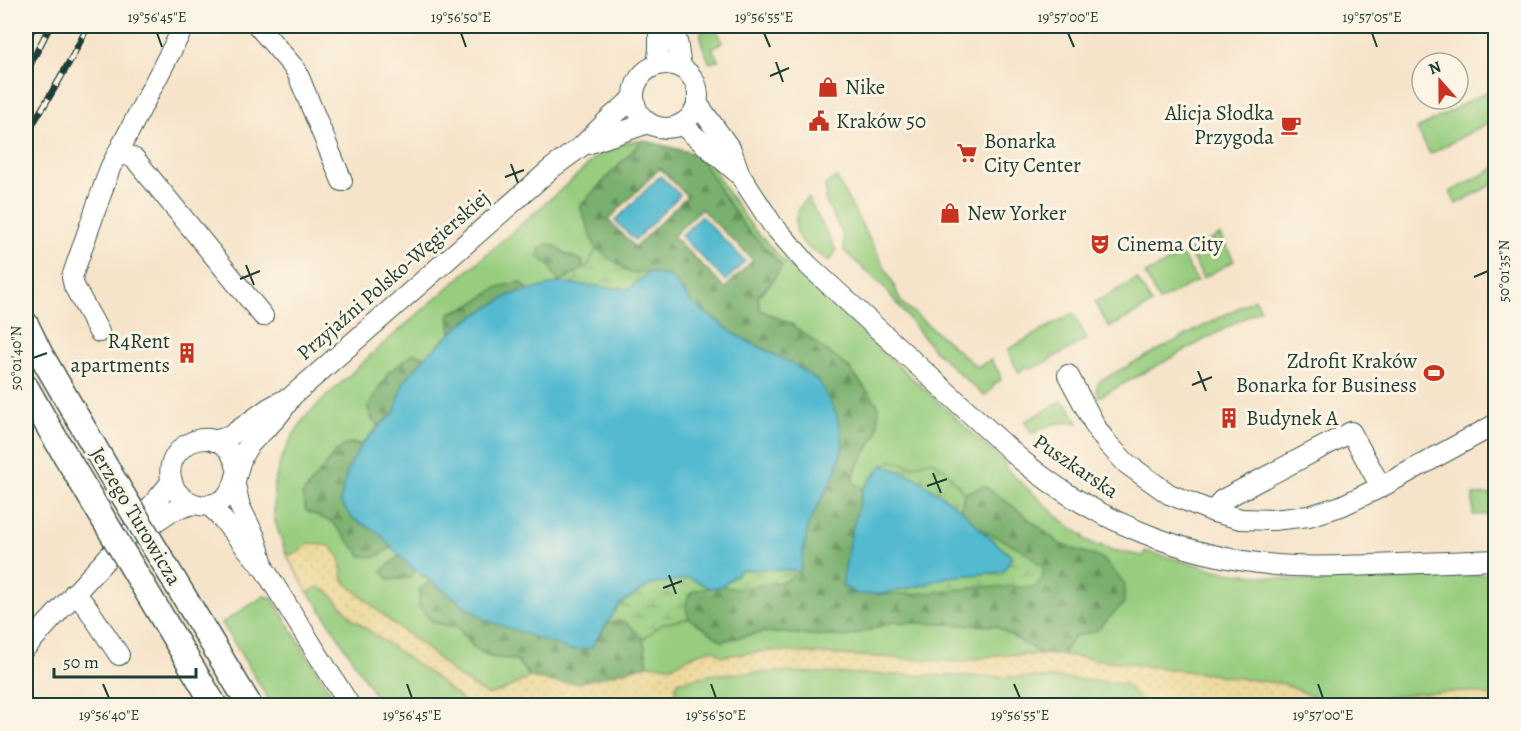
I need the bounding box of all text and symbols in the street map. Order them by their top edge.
text: 19°56'45"E [127,7,187,27]
text: 19°56'50"E [431,7,491,27]
text: 19°56'55"E [735,7,793,27]
text: 19°57'00"E [1037,7,1099,27]
text: 19°57'05"E [1342,7,1402,27]
north arrow [1410,51,1470,111]
text: N [1426,55,1445,80]
place label: Nike [845,73,885,101]
shop icon: Nike [816,75,840,99]
place label: Alicja Słodka Przygoda [1164,99,1274,151]
place label: Kraków 50 [836,107,926,135]
public building icon: Kraków 50 [807,109,831,133]
cafe icon: Alicja Słodka Przygoda [1279,113,1303,137]
place label: Bonarka City Center [984,127,1081,179]
supermarket icon: Bonarka City Center [955,141,979,165]
street label: Przyjaźni Polsko-Węgierskiej [291,184,495,366]
place label: New Yorker [967,199,1066,227]
shop icon: New Yorker [938,201,962,225]
place label: Cinema City [1117,230,1224,258]
theatre icon: Cinema City [1088,232,1112,256]
text: 50°01'35"N [1494,239,1514,302]
text: 50°01'40"N [6,325,26,390]
place label: R4Rent apartments [71,327,170,379]
building icon: R4Rent apartments [175,341,199,365]
place label: Zdrofit Kraków Bonarka for Business [1236,347,1417,399]
sports icon: Zdrofit Kraków Bonarka for Business [1422,361,1446,385]
place label: Budynek A [1246,404,1339,432]
building icon: Budynek A [1217,406,1241,430]
street label: Puszkarska [1028,427,1124,505]
street label: Jerzego Turowicza [84,442,188,591]
scale bar [54,641,196,679]
text: 50 m [63,650,99,674]
text: 19°56'40"E [79,705,139,725]
text: 19°56'45"E [382,705,442,725]
text: 19°56'50"E [686,705,746,725]
text: 19°56'55"E [991,705,1049,725]
text: 19°57'00"E [1292,705,1354,725]

